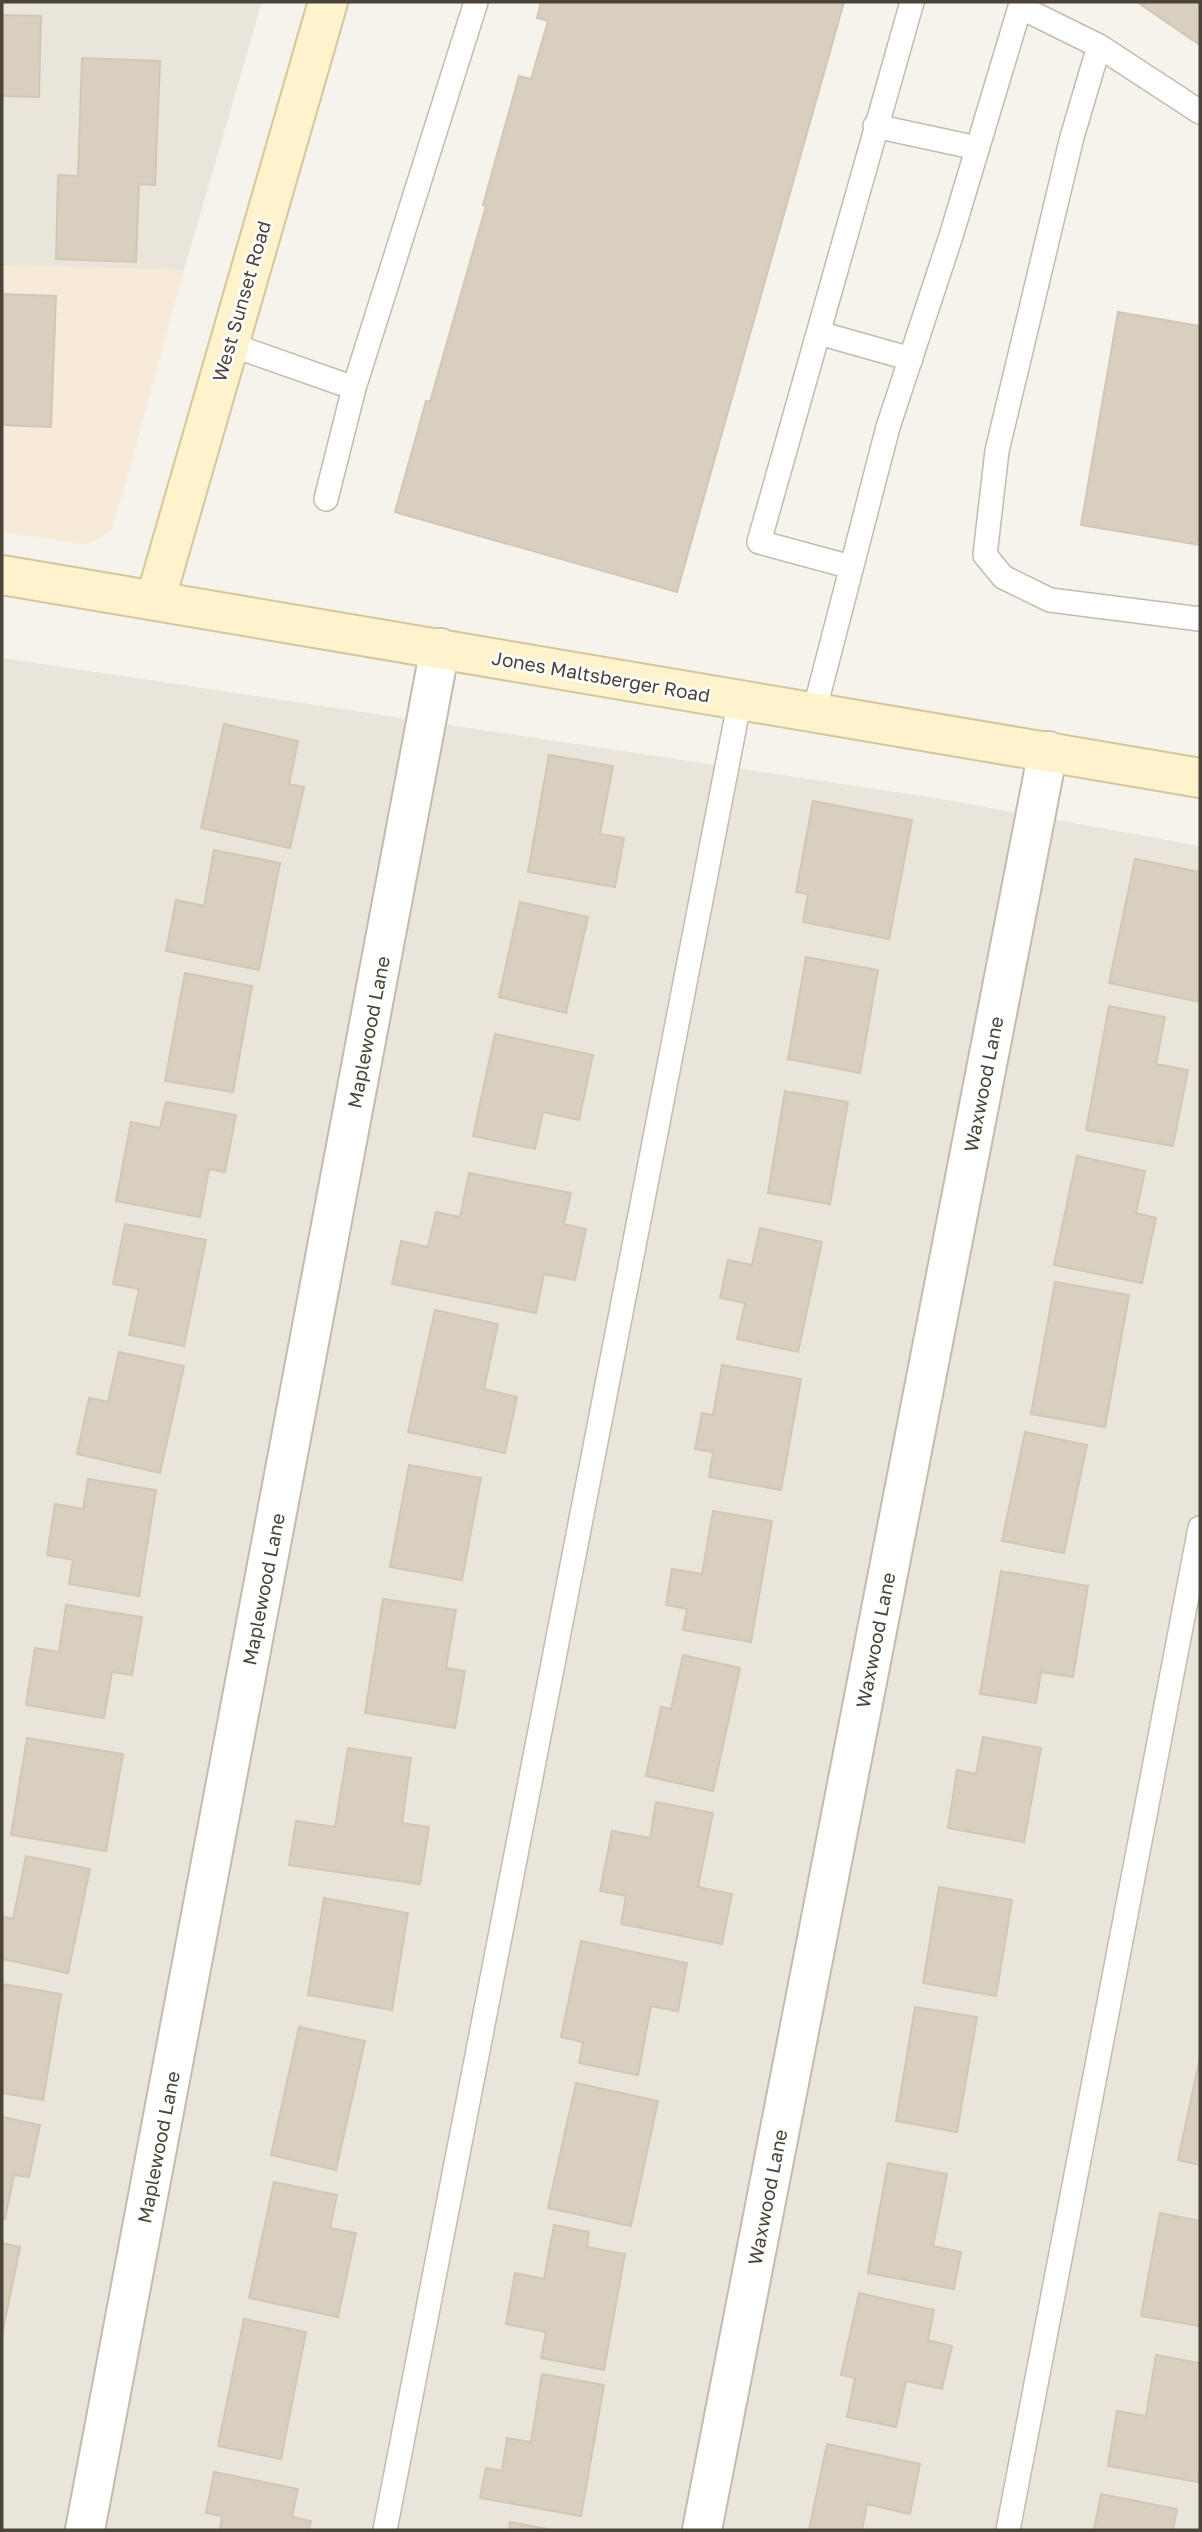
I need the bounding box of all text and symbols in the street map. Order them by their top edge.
street label: West Sunset Road [207,218,275,384]
street label: Jones Maltsberger Road [490,645,712,707]
street label: Maplewood Lane [342,954,394,1110]
street label: Waxwood Lane [959,1014,1007,1154]
street label: Maplewood Lane [237,1511,289,1667]
street label: Waxwood Lane [851,1570,899,1710]
street label: Maplewood Lane [132,2069,184,2225]
street label: Waxwood Lane [743,2127,791,2267]

